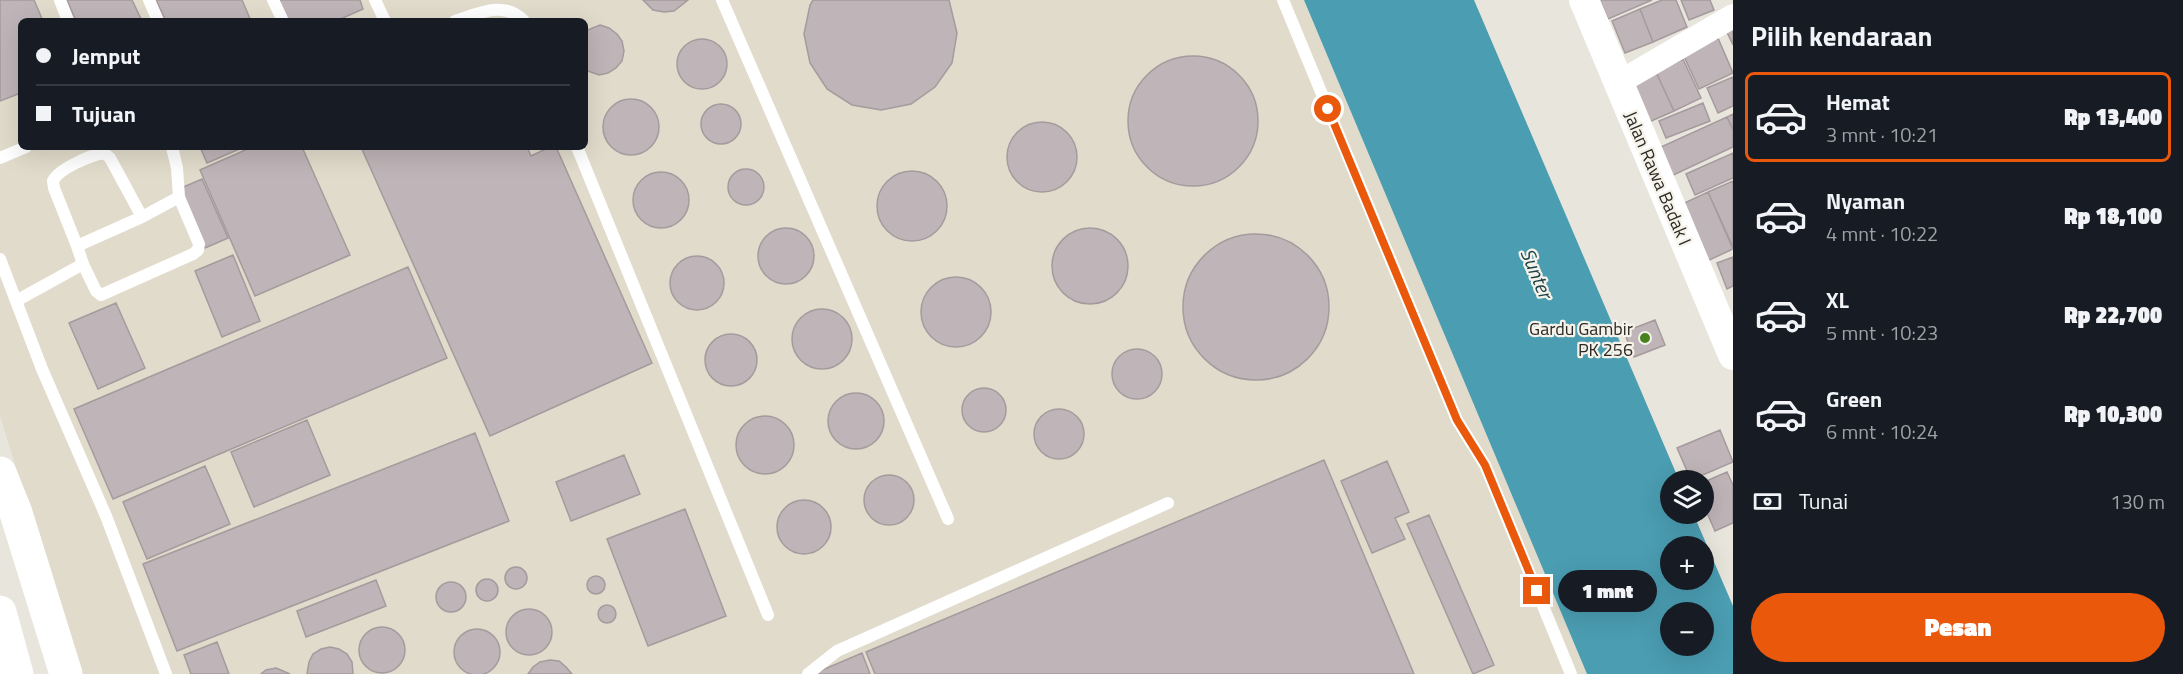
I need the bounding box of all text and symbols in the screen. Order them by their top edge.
text: Pilih kendaraan [1751,15,1933,56]
text: Jemput [72,39,140,73]
text: Hemat [1826,85,1890,119]
icon: car [1754,90,1808,144]
route start [1314,95,1341,122]
text: Tujuan [72,97,136,131]
text: Rp 13,400 [2064,100,2162,134]
street label: Jalan Rawa Badak I [1618,107,1698,249]
text: 3 mnt · 10:21 [1826,119,1938,150]
text: Nyaman [1826,184,1905,218]
icon: car [1754,189,1808,243]
text: Rp 18,100 [2064,199,2162,233]
text: 4 mnt · 10:22 [1826,218,1938,249]
water label: Sunter [1513,243,1562,305]
text: XL [1826,283,1849,317]
icon: car [1754,288,1808,342]
text: Rp 22,700 [2064,298,2162,332]
place label: Gardu Gambir PK 256 [1529,315,1633,363]
text: 5 mnt · 10:23 [1826,317,1938,348]
marker: Gardu Gambir PK 256 [1638,331,1652,345]
text: Green [1826,382,1882,416]
icon: car [1754,387,1808,441]
text: Rp 10,300 [2064,397,2162,431]
text: 6 mnt · 10:24 [1826,416,1938,447]
map controls [1660,470,1714,656]
button: layers [1660,470,1714,524]
text: Tunai [1799,484,1848,518]
icon: cash [1751,485,1784,518]
text: 130 m [2110,486,2165,517]
button: + [1660,536,1714,590]
callout: 1 mnt [1558,570,1657,612]
text: 1 mnt [1582,575,1633,606]
route end [1523,577,1550,604]
button: Pesan [1751,593,2165,662]
button: − [1660,602,1714,656]

